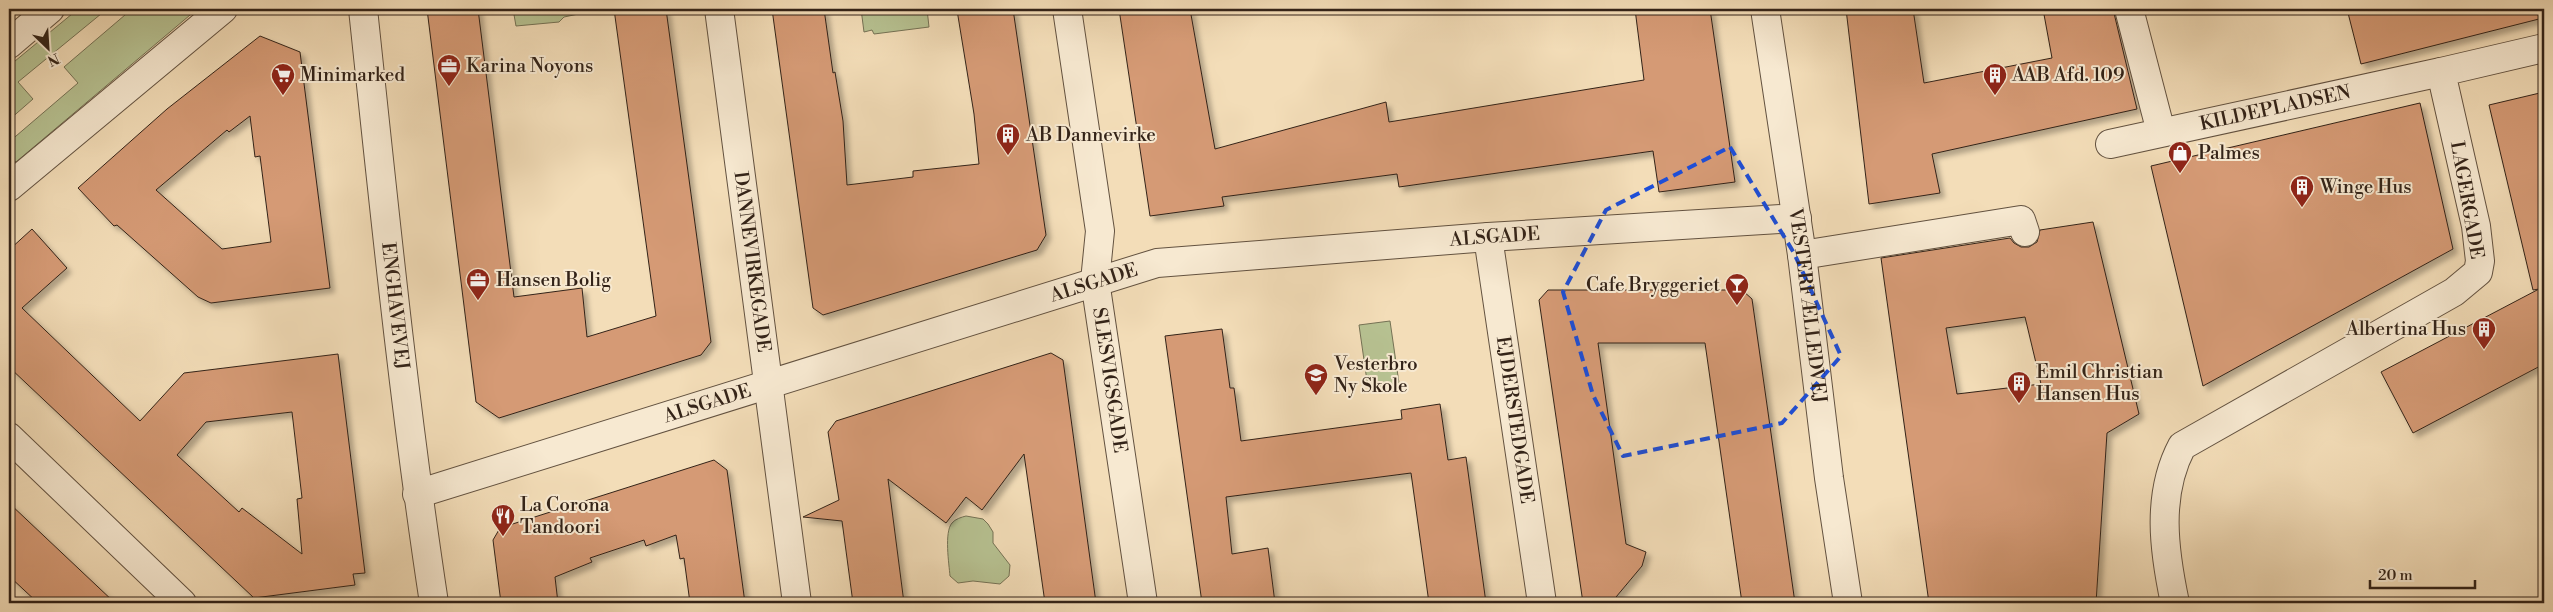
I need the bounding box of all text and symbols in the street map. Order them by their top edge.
north arrow [22,22,72,72]
text: N [44,48,62,69]
office icon: Karina Noyons [436,53,462,87]
place label: Karina Noyons [466,54,593,78]
supermarket icon: Minimarked [270,62,296,96]
building icon: AAB Afd. 109 [1982,62,2008,96]
place label: Minimarked [300,63,405,87]
place label: AAB Afd. 109 [2011,63,2124,87]
street label: KILDEPLADSEN [2197,80,2353,136]
building icon: AB Dannevirke [995,122,1021,156]
place label: AB Dannevirke [1025,123,1156,147]
street label: LAGERGADE [2445,139,2489,261]
shop icon: Palmes [2167,140,2193,174]
place label: Palmes [2198,141,2260,165]
street label: DANNEVIRKEGADE [728,170,776,354]
building icon: Winge Hus [2289,174,2315,208]
place label: Winge Hus [2319,175,2412,199]
street label: VESTERFÆLLEDVEJ [1783,206,1832,405]
street label: ALSGADE [1448,222,1541,252]
street label: ENGHAVEVEJ [376,241,415,371]
street label: ALSGADE [1046,258,1141,308]
office icon: Hansen Bolig [465,267,491,301]
place label: Hansen Bolig [496,268,611,292]
bar icon: Cafe Bryggeriet [1724,272,1750,306]
place label: Cafe Bryggeriet [1586,273,1720,297]
street label: SLESVIGSGADE [1087,306,1132,455]
building icon: Albertina Hus [2471,316,2497,350]
place label: Albertina Hus [2345,317,2466,341]
street label: EJDERSTEDGADE [1491,335,1539,505]
place label: Vesterbro Ny Skole [1333,352,1418,398]
place label: Emil Christian Hansen Hus [2036,360,2163,406]
school or university icon: Vesterbro Ny Skole [1303,362,1329,396]
building icon: Emil Christian Hansen Hus [2006,370,2032,404]
street label: ALSGADE [659,378,754,429]
place label: La Corona Tandoori [520,493,610,539]
restaurant icon: La Corona Tandoori [490,503,516,537]
scale bar [2370,557,2476,589]
text: 20 m [2378,566,2413,585]

